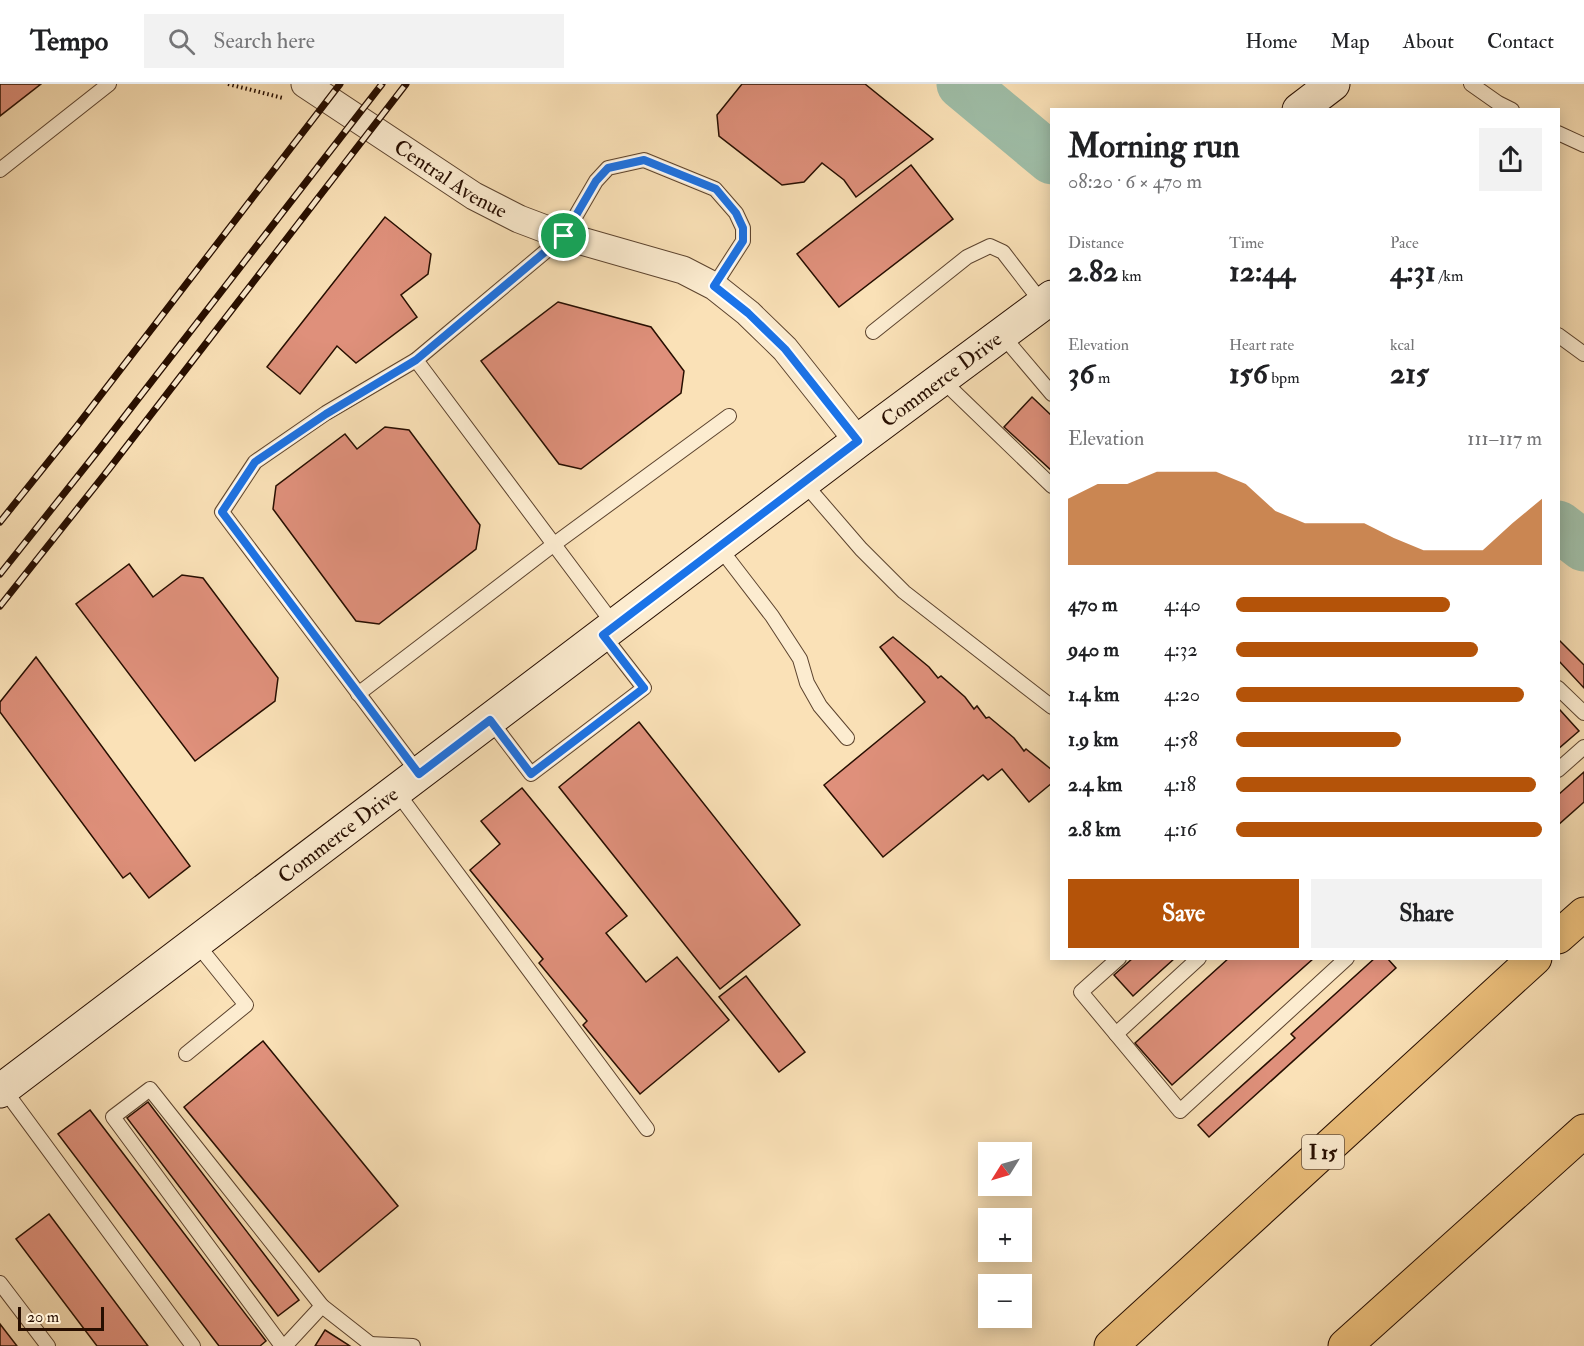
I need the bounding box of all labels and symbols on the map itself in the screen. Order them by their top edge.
street label: Central Avenue [389,134,512,225]
pin [538,210,589,261]
street label: Commerce Drive [875,326,1008,434]
street label: Commerce Drive [273,781,404,890]
road number: I 15 [1302,1135,1344,1169]
north arrow [978,1142,1032,1196]
scale bar [18,1304,104,1332]

